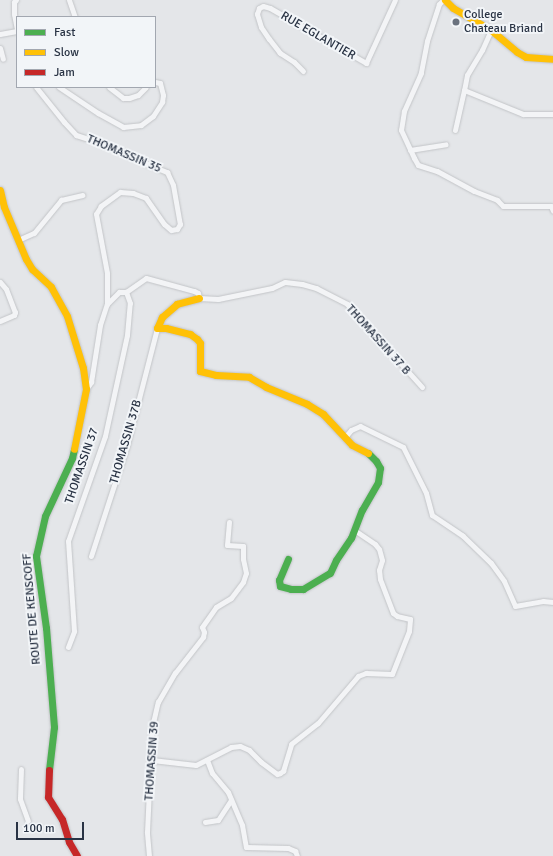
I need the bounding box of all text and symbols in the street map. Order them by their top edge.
place label: College Chateau Briand [464,8,543,36]
street label: RUE EGLANTIER [278,9,358,63]
legend [16,16,156,88]
marker: College Chateau Briand [451,17,461,27]
text: Fast [54,25,75,40]
text: Slow [54,45,79,60]
text: Jam [54,65,75,80]
street label: THOMASSIN 35 [85,132,163,176]
street label: THOMASSIN 37 B [343,302,413,378]
street label: THOMASSIN 37B [107,398,145,486]
street label: THOMASSIN 37 [62,426,102,506]
street label: ROUTE DE KENSCOFF [20,553,44,665]
street label: THOMASSIN 39 [142,721,162,801]
scale bar [18,814,86,840]
text: 100 m [23,821,55,836]

